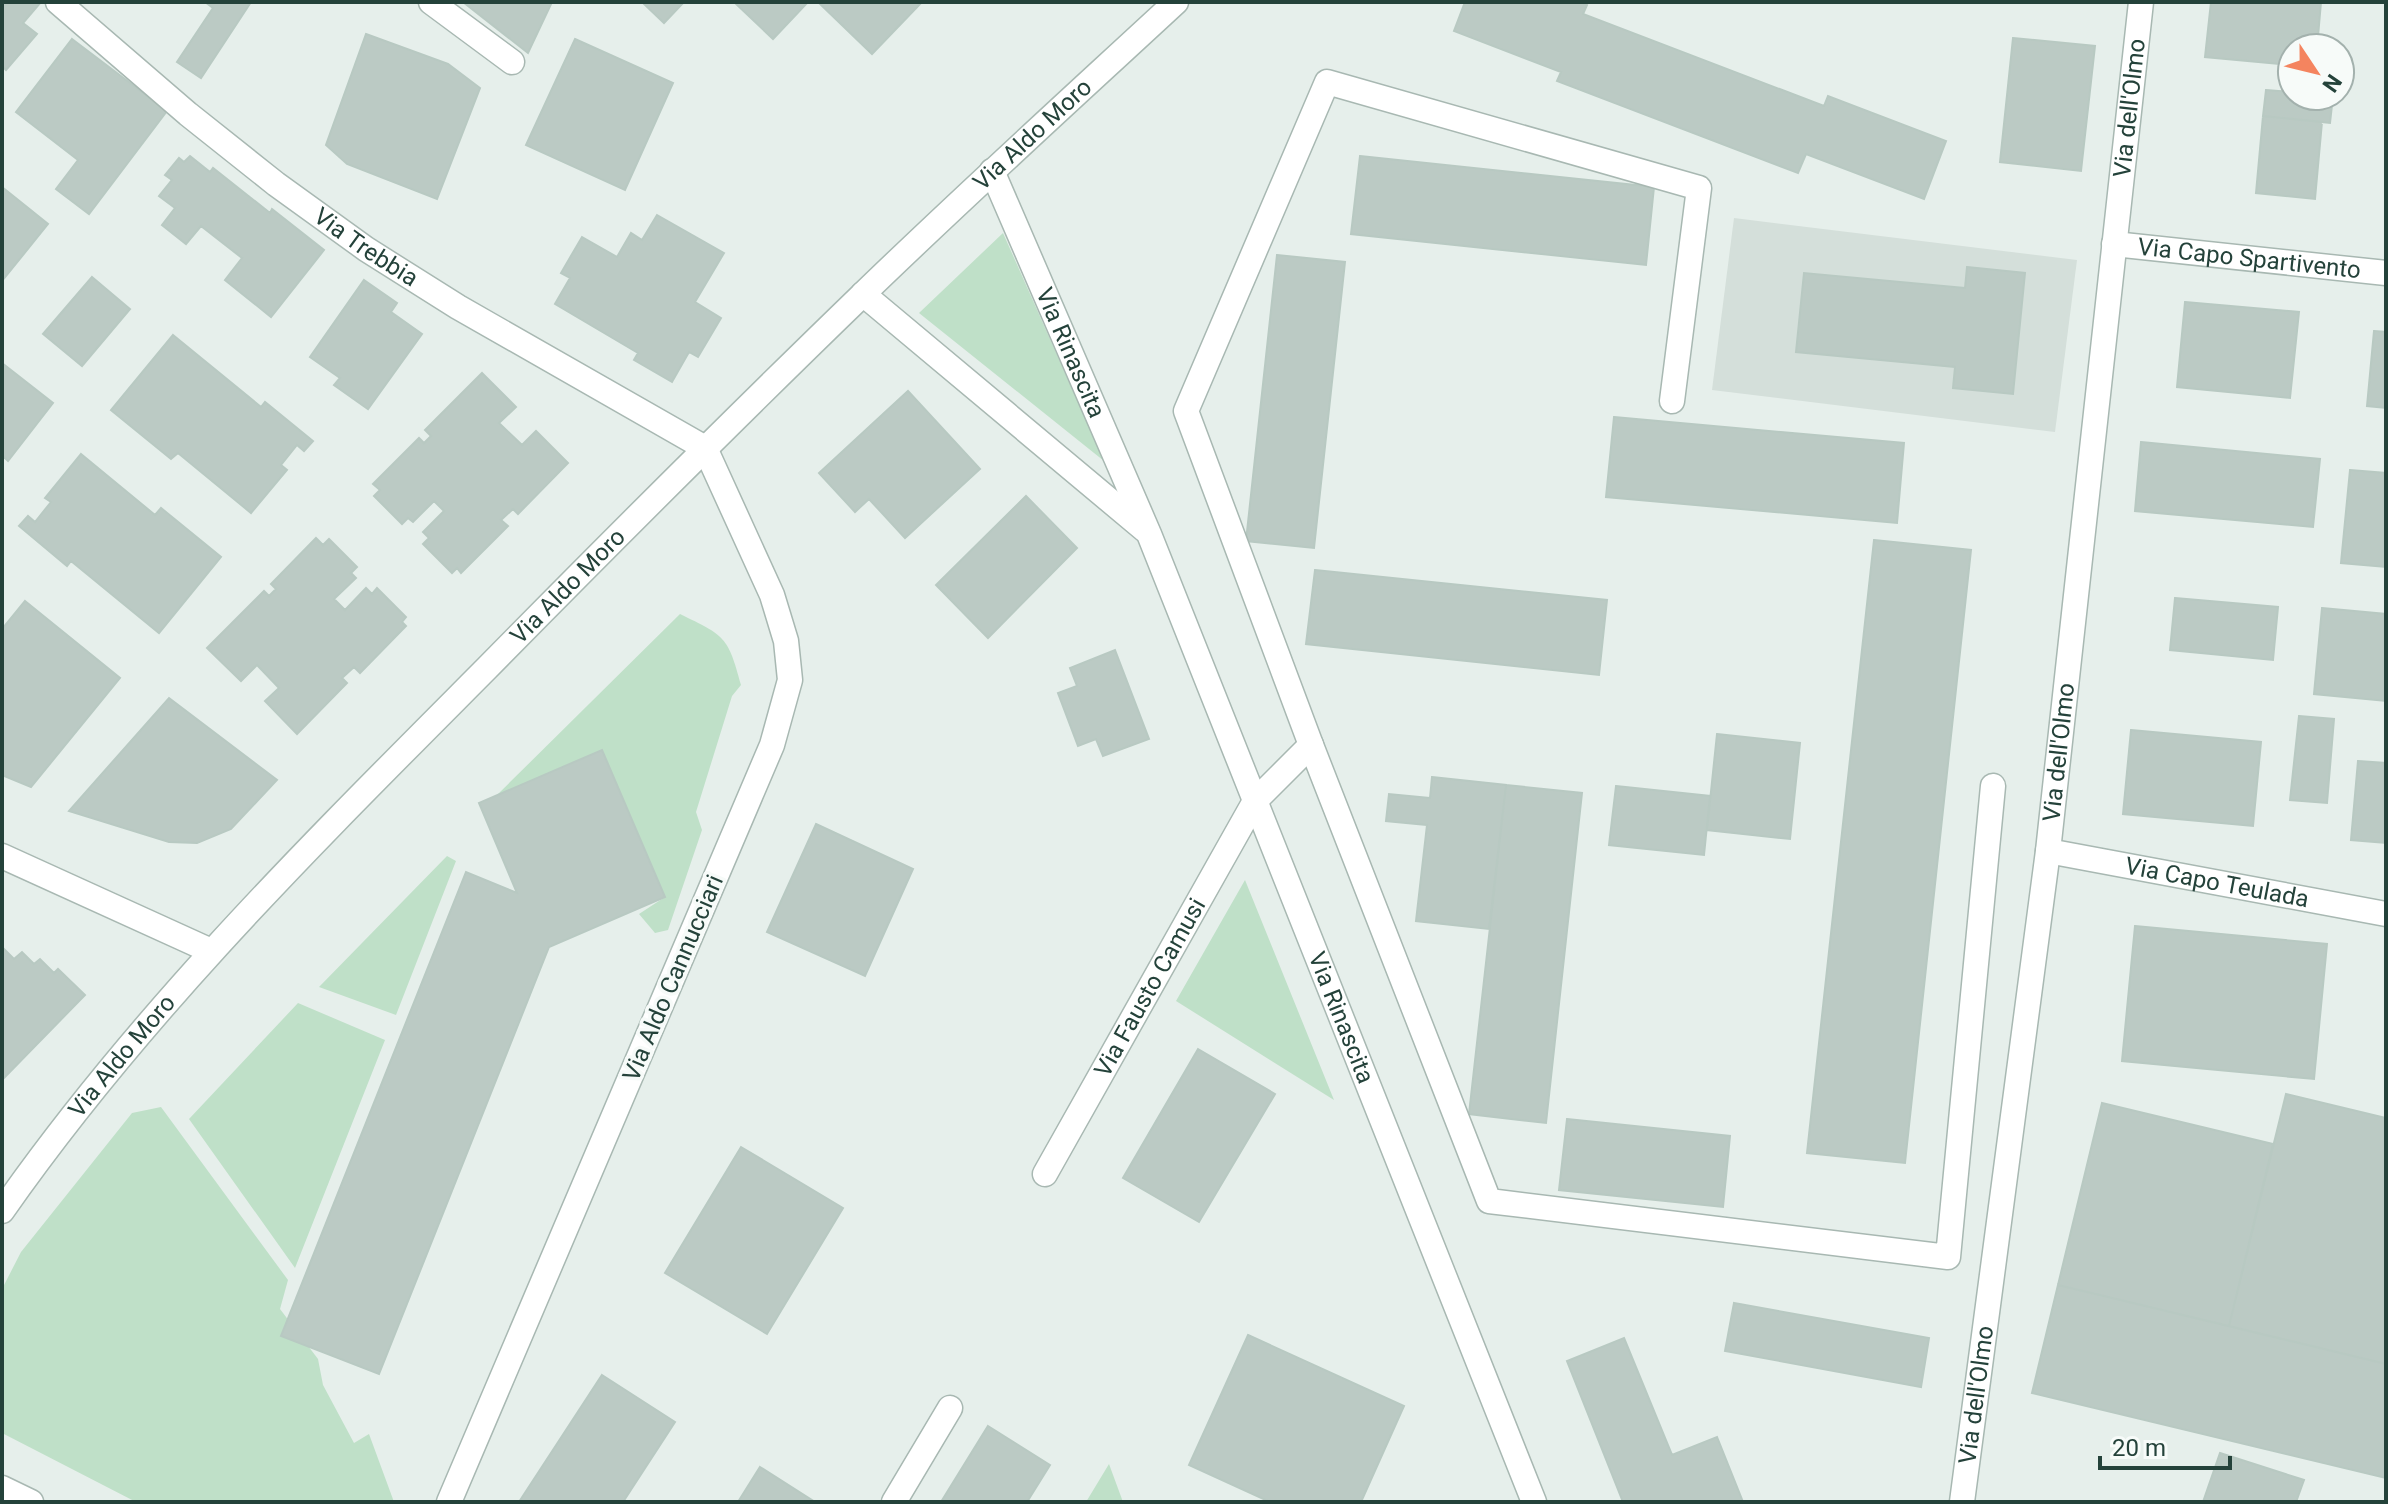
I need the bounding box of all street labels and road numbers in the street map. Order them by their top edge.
street label: Via dell'Olmo [2108,37,2151,179]
street label: Via Aldo Moro [967,73,1097,196]
street label: Via Trebbia [308,202,423,292]
street label: Via Capo Spartivento [2136,233,2362,284]
street label: Via Rinascita [1030,283,1111,422]
street label: Via Aldo Moro [505,523,631,650]
street label: Via dell'Olmo [2037,681,2080,823]
street label: Via Capo Teulada [2123,852,2311,913]
street label: Via Aldo Cannucciari [617,871,729,1085]
street label: Via Fausto Camusi [1089,893,1211,1082]
street label: Via Rinascita [1303,948,1380,1087]
street label: Via Aldo Moro [63,989,181,1123]
street label: Via dell'Olmo [1953,1324,1999,1466]

